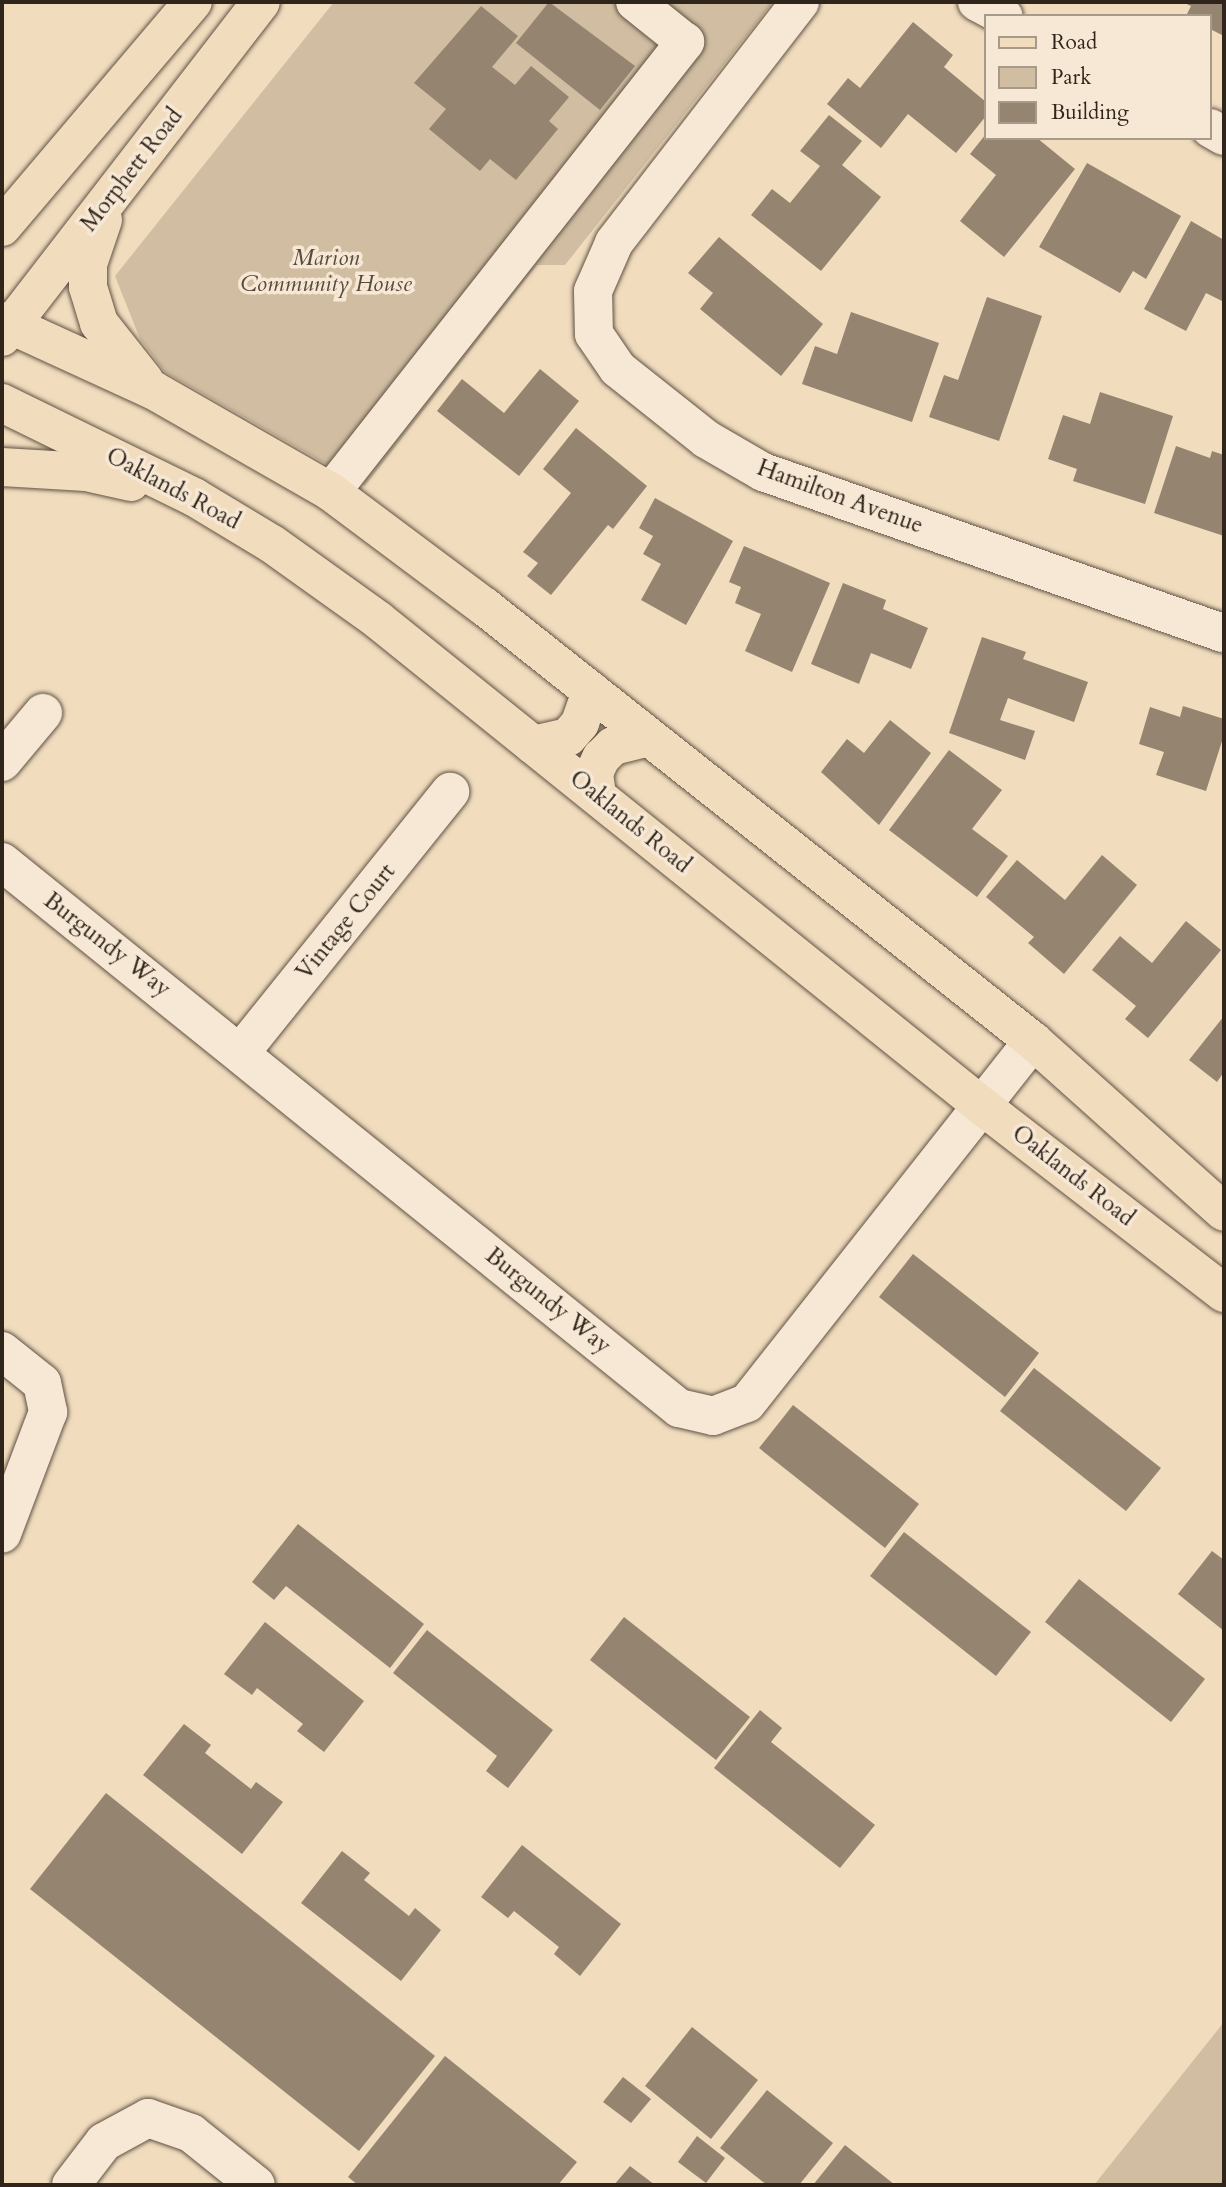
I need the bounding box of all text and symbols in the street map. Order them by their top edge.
legend [984,14,1212,140]
text: Road [1051,28,1097,57]
text: Park [1051,63,1091,92]
text: Building [1051,98,1129,127]
street label: Morphett Road [75,103,189,237]
park label: Marion Community House [240,244,412,298]
street label: Oaklands Road [101,442,245,536]
street label: Hamilton Avenue [753,454,927,540]
street label: Oaklands Road [564,765,696,879]
street label: Vintage Court [291,858,401,986]
street label: Burgundy Way [38,887,176,1003]
street label: Oaklands Road [1006,1120,1140,1232]
street label: Burgundy Way [480,1242,616,1360]

